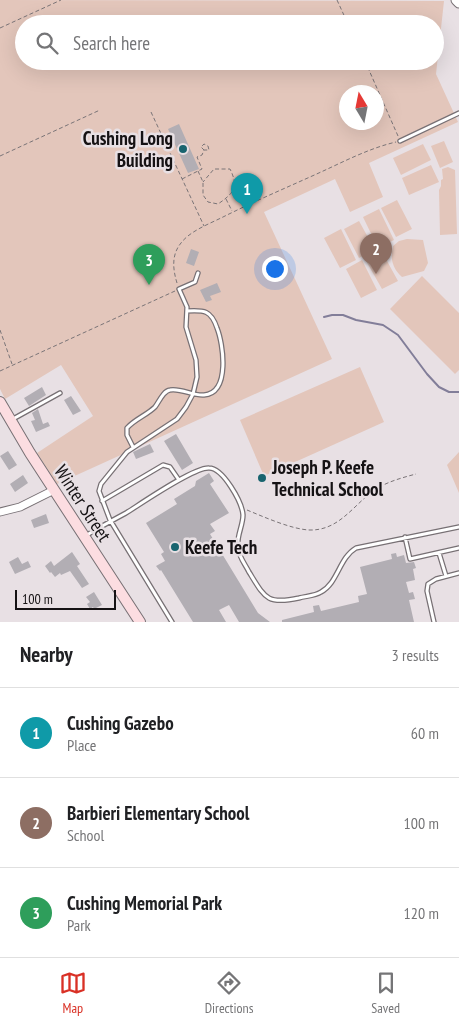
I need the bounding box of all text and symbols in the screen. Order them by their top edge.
search box [15,15,444,70]
icon: search [33,29,61,57]
text: Search here [73,31,150,55]
north arrow [339,85,384,130]
place label: Cushing Long Building [83,126,173,172]
marker: Cushing Long Building [177,143,189,155]
pin: 1 [231,173,263,214]
pin: 2 [360,233,392,274]
pin: 3 [133,244,165,285]
your location [262,256,288,282]
place label: Joseph P. Keefe Technical School [271,455,384,501]
street label: Winter Street [49,460,117,547]
marker: Joseph P. Keefe Technical School [256,472,268,484]
place label: Keefe Tech [185,535,257,559]
marker: Keefe Tech [169,541,181,553]
scale bar [15,587,116,610]
text: 100 m [22,590,53,608]
text: Nearby [20,641,73,668]
text: 3 results [392,645,439,665]
text: Cushing Gazebo [67,711,174,735]
text: 1 [32,723,40,743]
text: 60 m [411,723,439,743]
text: Place [67,735,96,755]
text: Barbieri Elementary School [67,801,249,825]
text: 2 [32,813,40,833]
text: 100 m [404,813,439,833]
text: School [67,825,104,845]
text: Cushing Memorial Park [67,891,222,915]
text: 3 [32,903,40,923]
text: 120 m [404,903,439,923]
text: Park [67,915,91,935]
tab: Map [59,969,87,1017]
tab: Directions [205,969,253,1017]
tab: Saved [371,969,400,1017]

